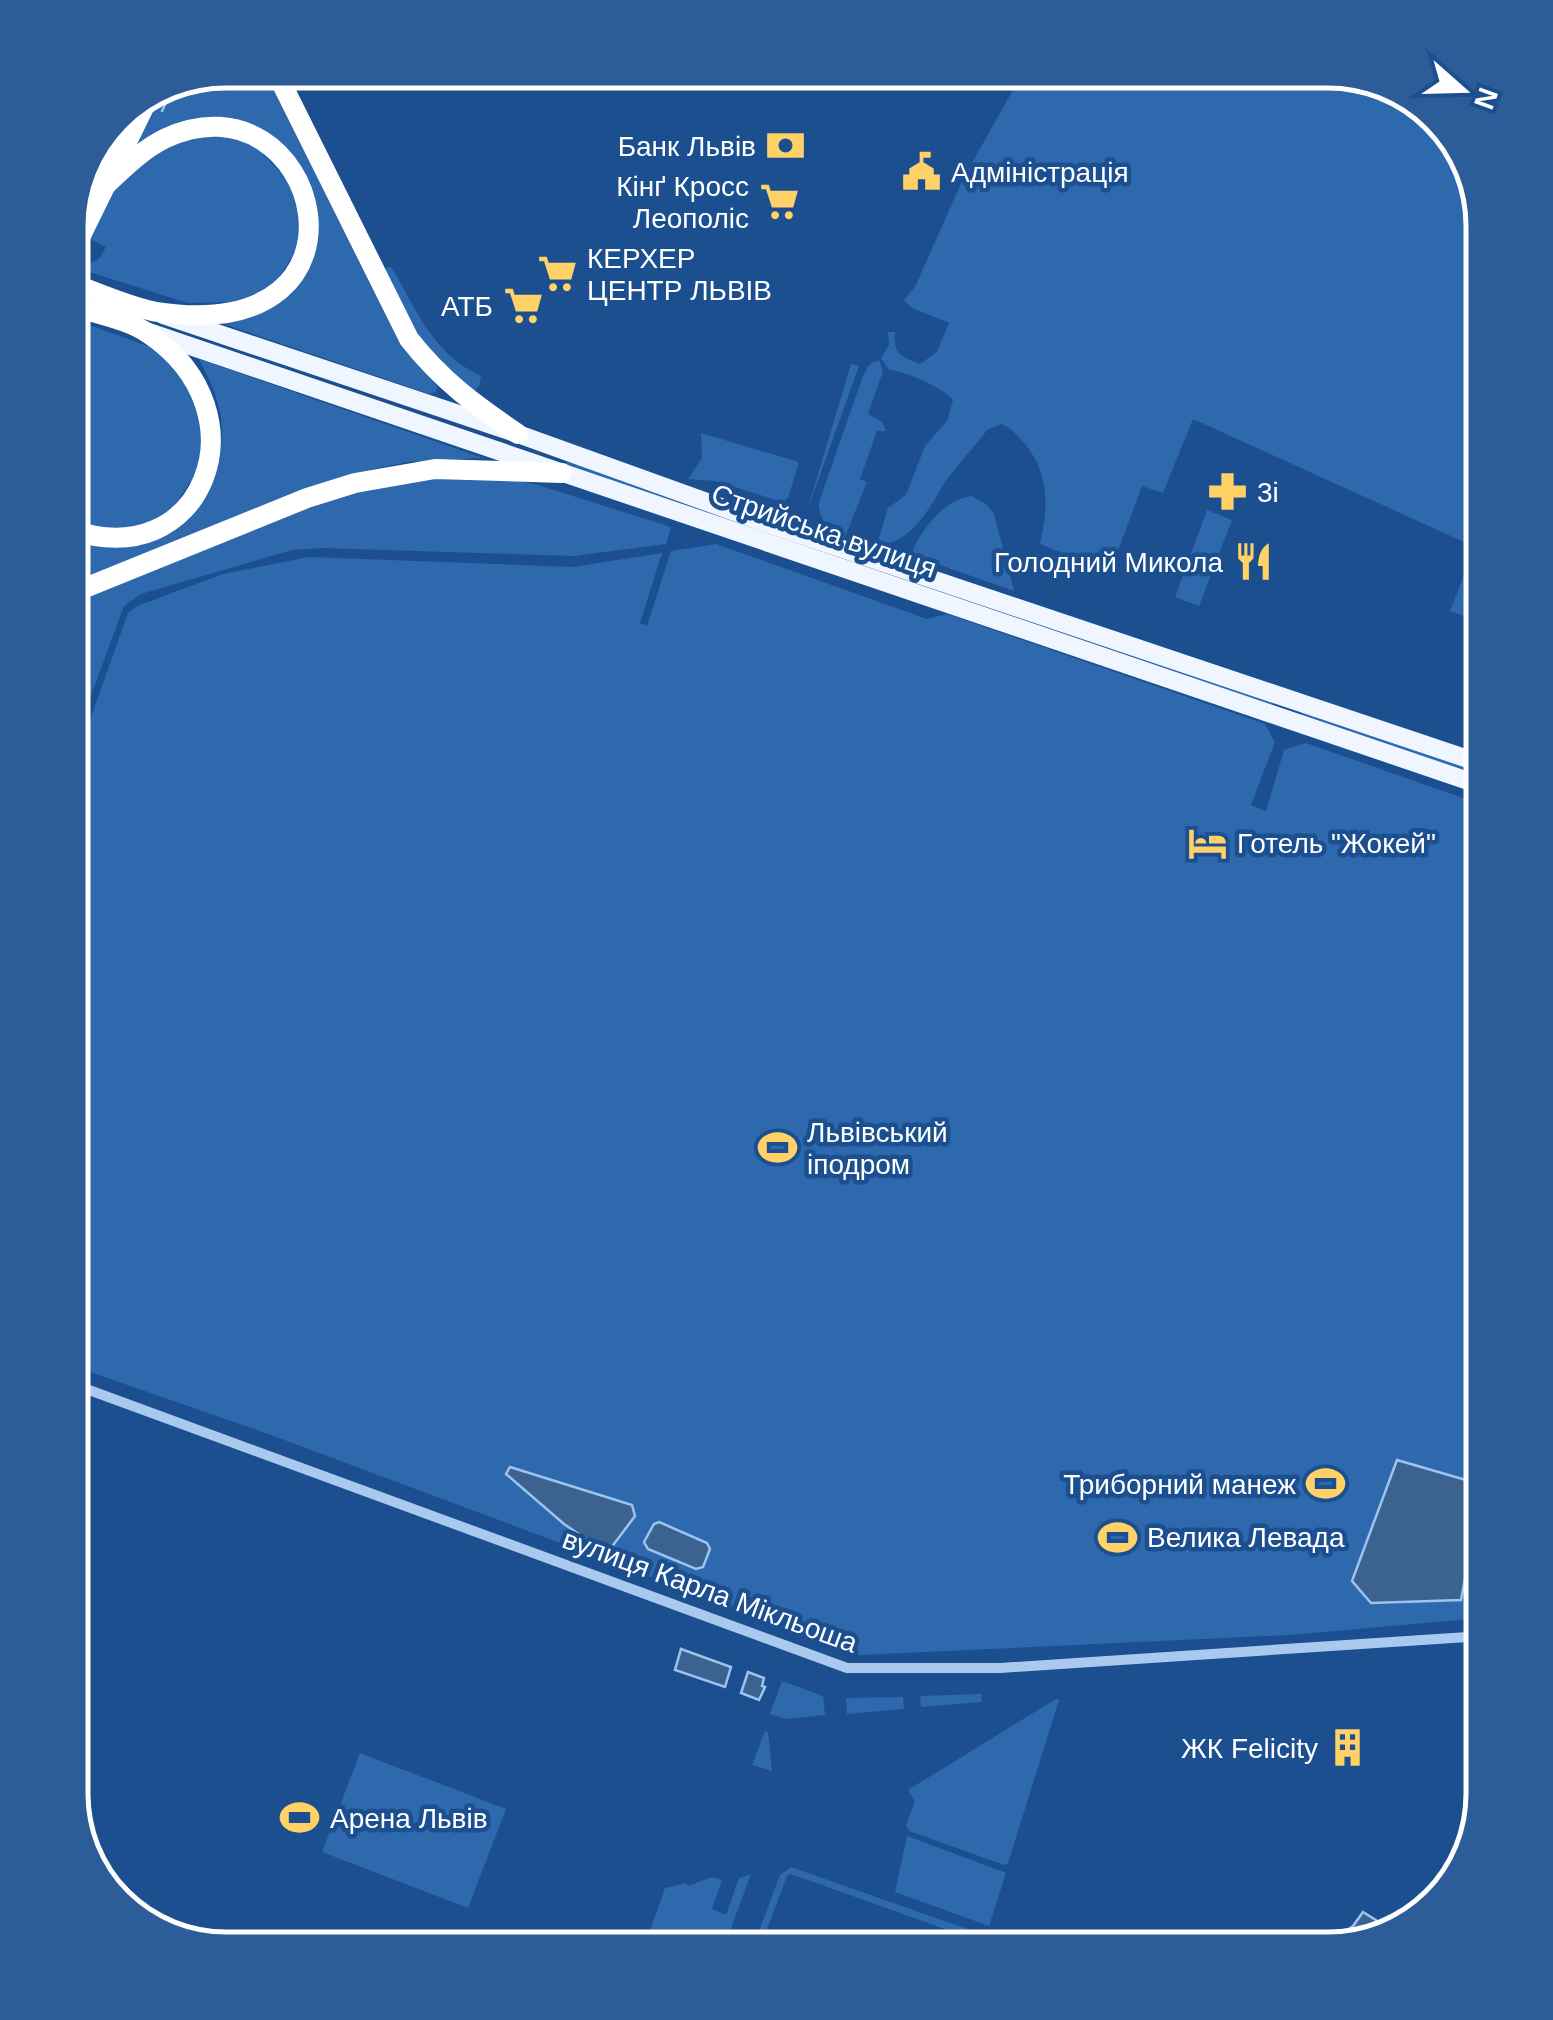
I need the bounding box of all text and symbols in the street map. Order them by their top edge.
north arrow [1413,40,1513,140]
text: N [1468,84,1504,113]
bank icon: Банк Львів [765,125,807,167]
place label: Банк Львів [618,131,756,162]
public building icon: Адміністрація [900,151,942,193]
place label: Адміністрація [951,157,1129,188]
place label: Кінґ Кросс Леополіс [616,171,749,234]
supermarket icon: Кінґ Кросс Леополіс [758,181,800,223]
place label: КЕРХЕР ЦЕНТР ЛЬВІВ [587,243,772,306]
supermarket icon: КЕРХЕР ЦЕНТР ЛЬВІВ [536,253,578,295]
supermarket icon: АТБ [502,285,544,327]
place label: АТБ [441,291,493,322]
pharmacy icon: 3і [1206,471,1248,513]
place label: 3і [1257,477,1279,508]
street label: Стрийська вулиця [708,478,940,584]
restaurant icon: Голодний Микола [1232,541,1274,583]
place label: Голодний Микола [994,547,1223,578]
hotel icon: Готель "Жокей" [1186,822,1228,864]
place label: Готель "Жокей" [1237,828,1436,859]
place label: Львівський іподром [807,1117,948,1180]
sports icon: Львівський іподром [756,1127,798,1169]
sports icon: Триборний манеж [1305,1463,1347,1505]
place label: Триборний манеж [1063,1469,1296,1500]
sports icon: Велика Левада [1096,1516,1138,1558]
place label: Велика Левада [1147,1522,1345,1553]
street label: вулиця Карла Мікльоша [558,1523,862,1659]
building icon: ЖК Felicity [1327,1727,1369,1769]
place label: ЖК Felicity [1181,1733,1318,1764]
sports icon: Арена Львів [279,1797,321,1839]
place label: Арена Львів [330,1803,488,1834]

